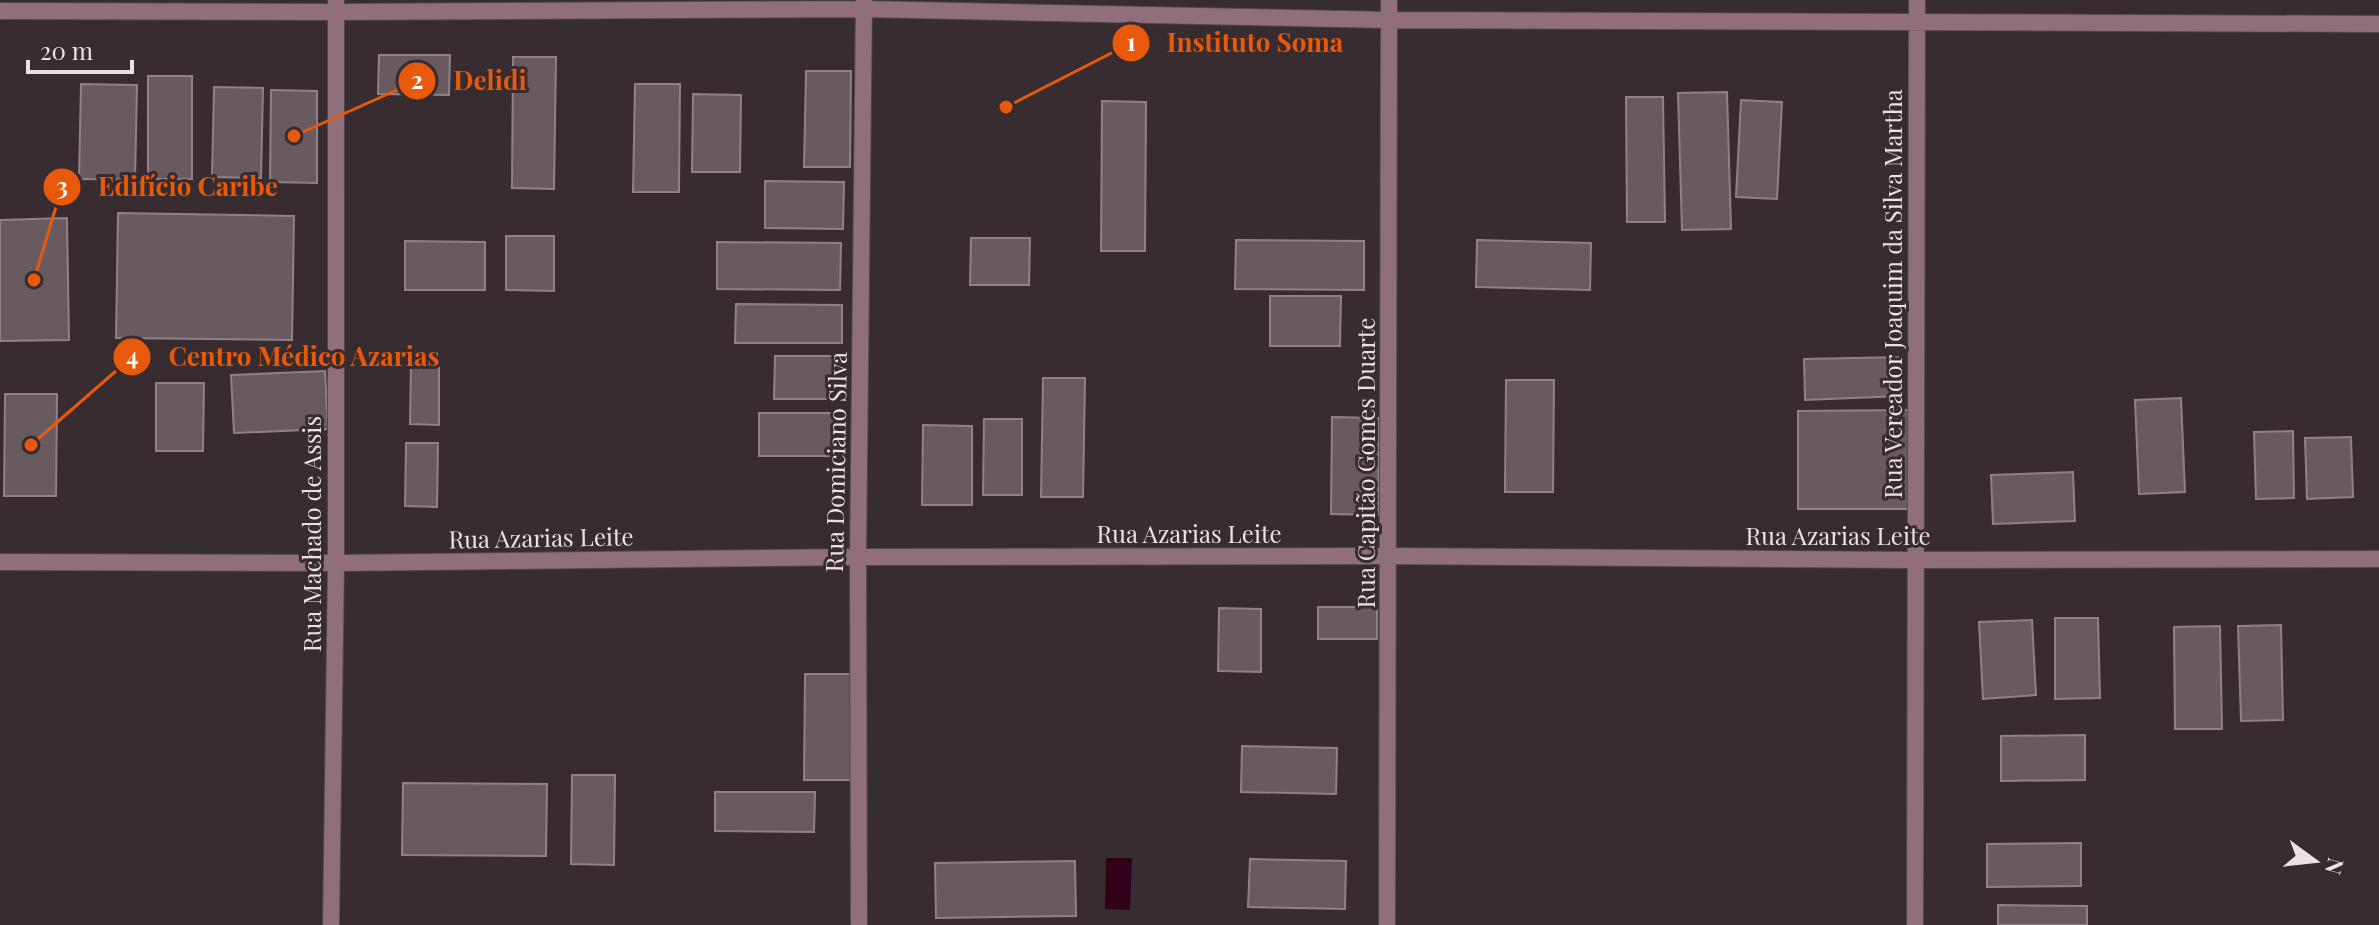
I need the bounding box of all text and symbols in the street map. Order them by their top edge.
callout: Instituto Soma [1111,18,1360,68]
scale bar [28,24,132,74]
text: Instituto Soma [1167,24,1344,59]
text: 1 [1126,25,1136,57]
text: 20 m [40,34,93,66]
callout: Delidi [397,56,543,106]
text: Delidi [453,62,527,97]
text: 2 [411,63,423,95]
street label: Rua Vereador Joaquim da Silva Martha [1876,89,1908,499]
callout: Edifício Caribe [42,162,294,212]
text: Edifício Caribe [98,168,278,203]
text: 3 [56,169,68,201]
street label: Rua Capitão Gomes Duarte [1349,318,1381,608]
callout: Centro Médico Azarias [112,332,456,382]
text: Centro Médico Azarias [169,338,439,373]
text: 4 [126,339,138,371]
street label: Rua Domiciano Silva [817,351,853,573]
street label: Rua Machado de Assis [295,416,327,652]
street label: Rua Azarias Leite [1096,517,1282,549]
street label: Rua Azarias Leite [448,519,634,555]
street label: Rua Azarias Leite [1745,519,1931,551]
north arrow [2275,821,2355,901]
text: N [2319,855,2352,878]

